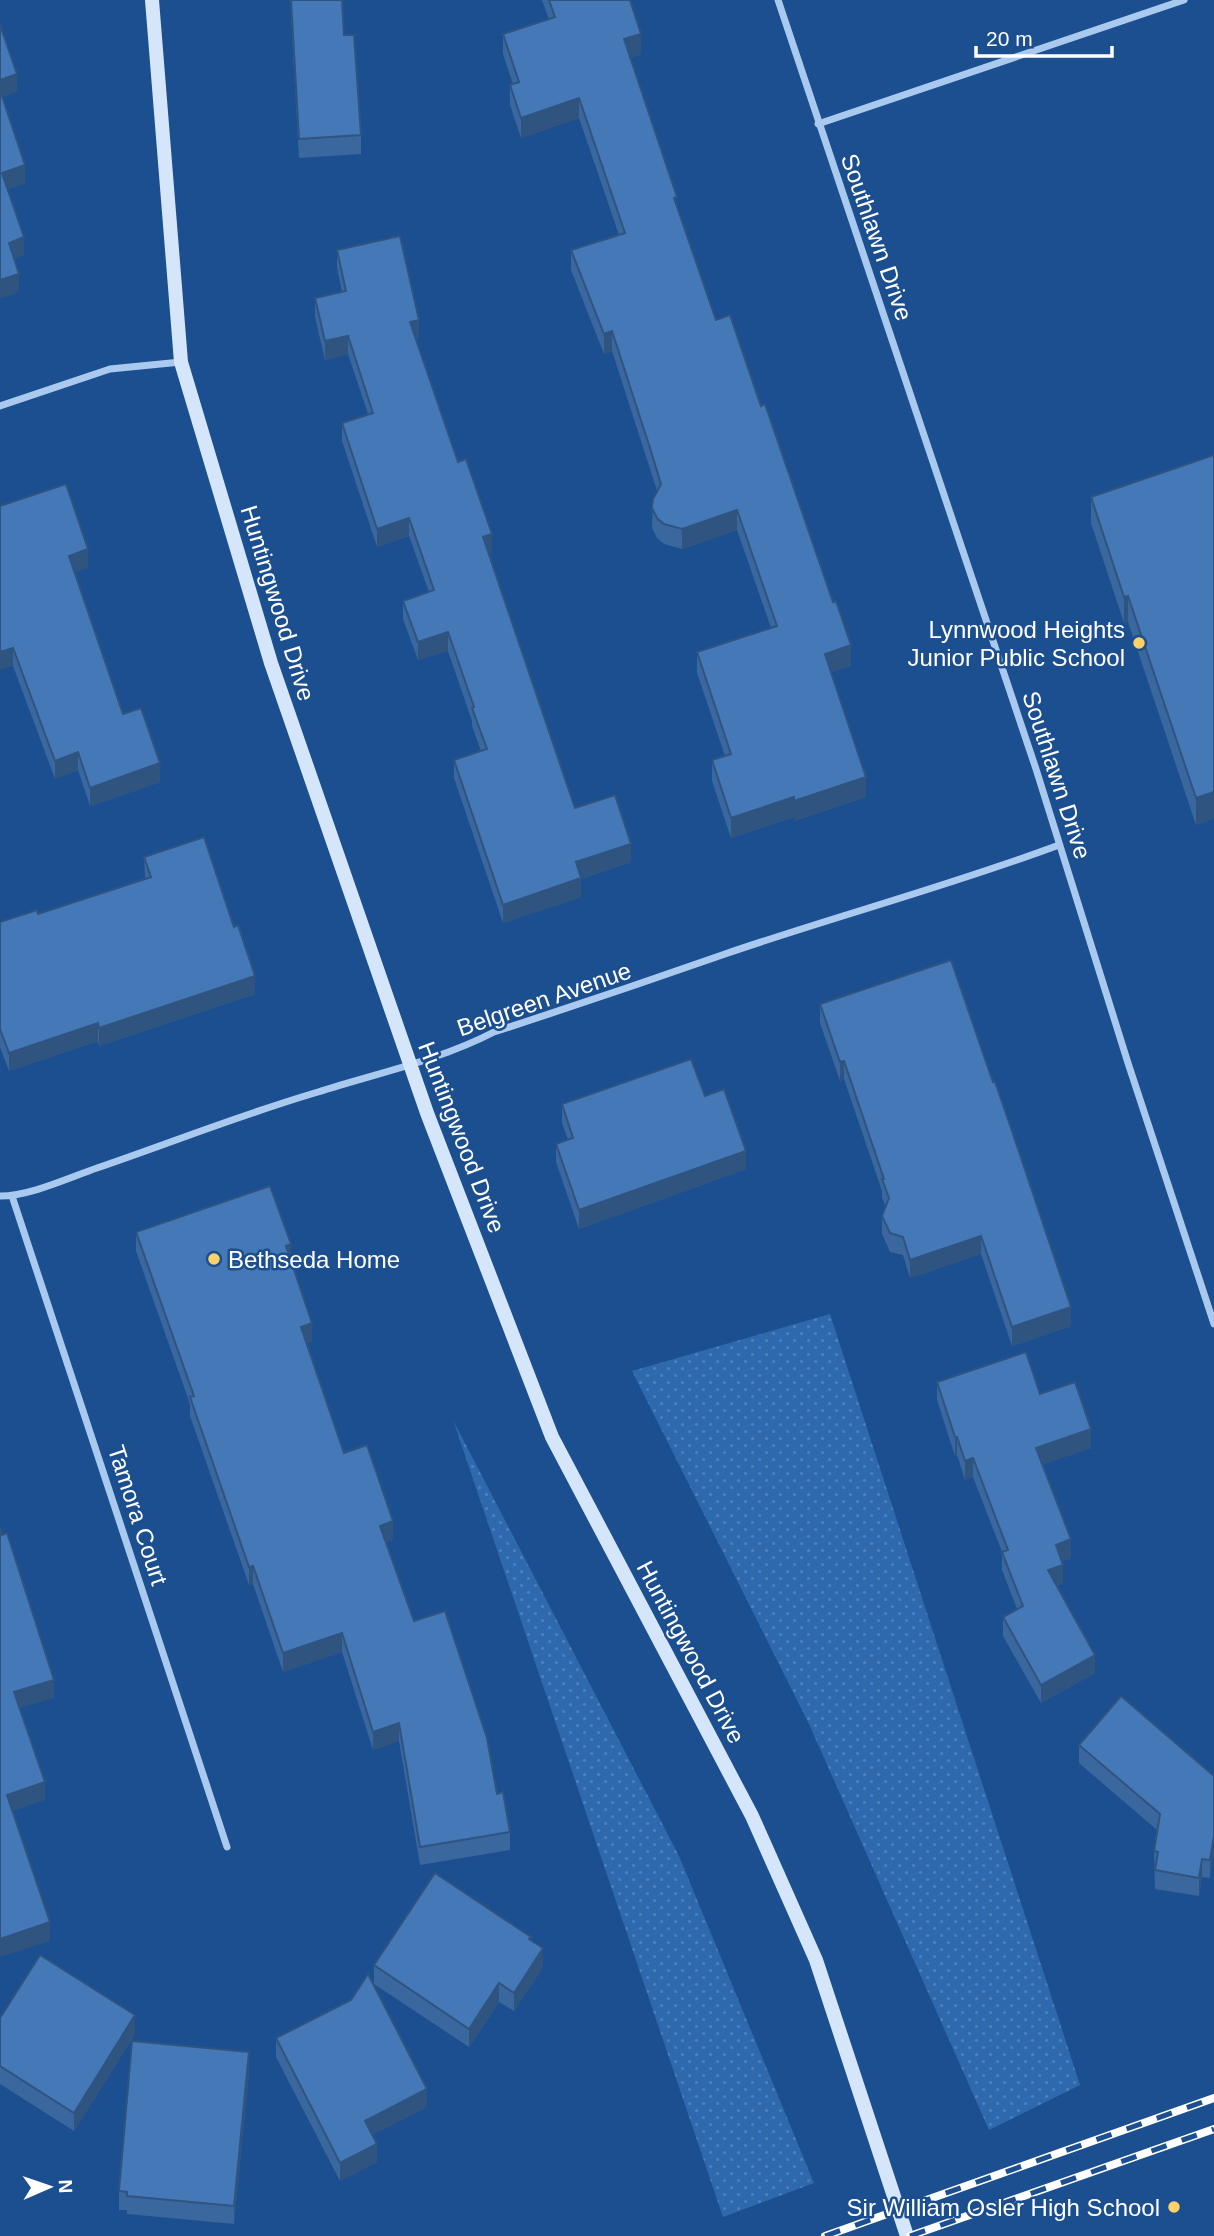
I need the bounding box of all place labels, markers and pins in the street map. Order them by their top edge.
place label: Lynnwood Heights Junior Public School [908,616,1125,671]
marker: Lynnwood Heights Junior Public School [1131,635,1147,651]
place label: Bethseda Home [228,1246,400,1273]
marker: Bethseda Home [206,1251,222,1267]
place label: Sir William Osler High School [847,2194,1160,2221]
marker: Sir William Osler High School [1166,2199,1182,2215]

